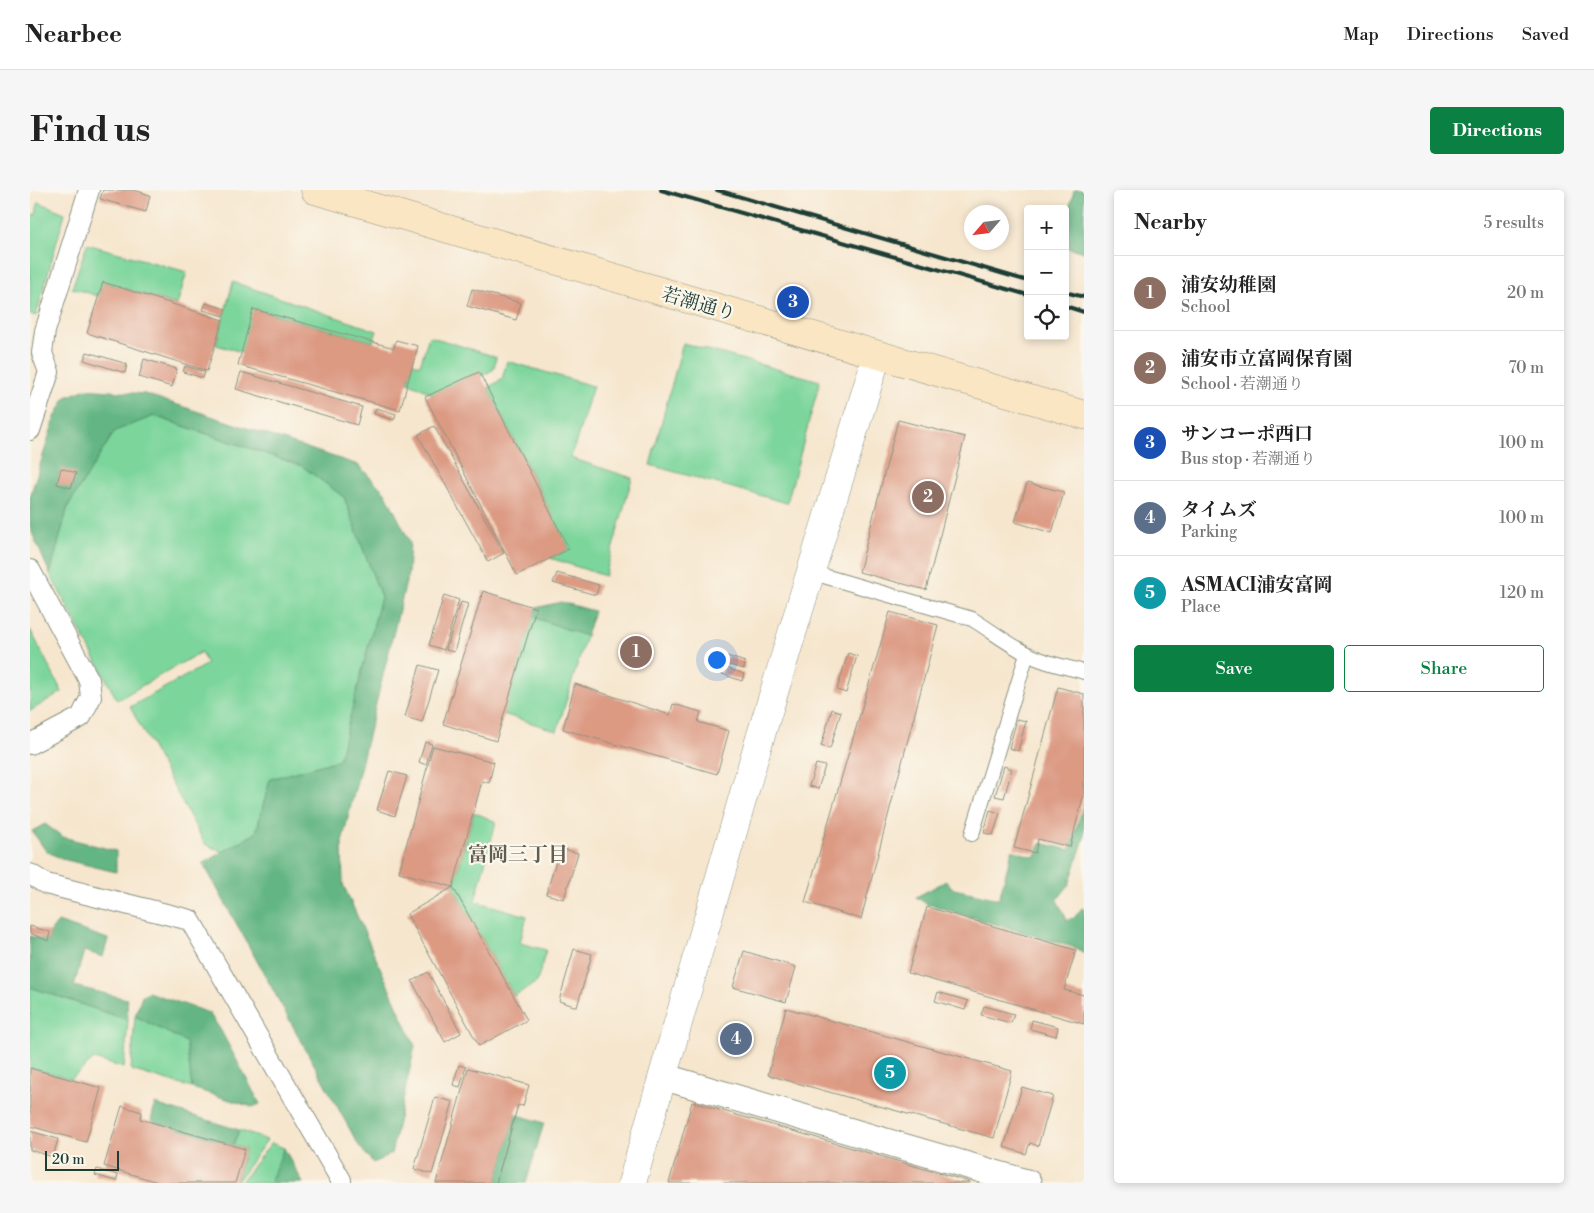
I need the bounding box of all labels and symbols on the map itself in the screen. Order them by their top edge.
north arrow [964,205,1009,250]
street label: 若潮通り [659,282,739,326]
pin: 3 [777,283,809,321]
pin: 2 [912,478,944,516]
pin: 1 [620,633,652,671]
your location [704,647,730,673]
district label: 富岡三丁目 [468,843,568,868]
pin: 4 [720,1020,752,1058]
pin: 5 [874,1054,906,1092]
scale bar [45,1148,119,1171]

